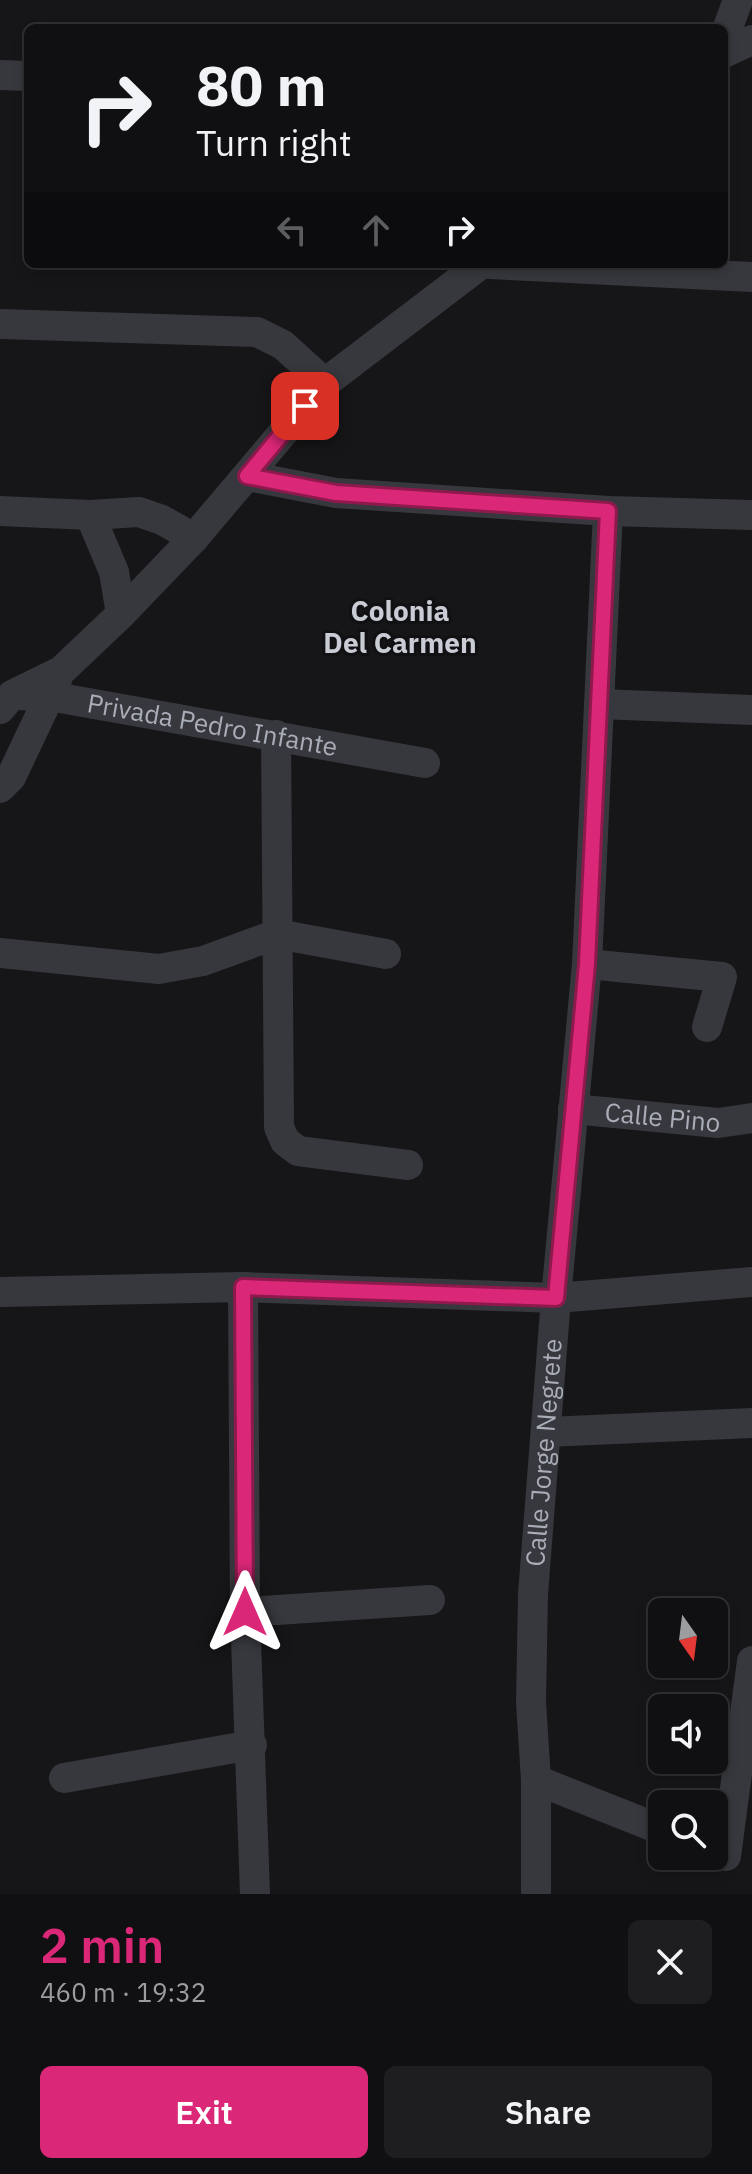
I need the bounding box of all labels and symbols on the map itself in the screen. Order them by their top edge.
pin [271,372,339,440]
district label: Colonia Del Carmen [323,592,477,661]
street label: Privada Pedro Infante [85,685,340,763]
street label: Calle Pino [603,1094,722,1139]
street label: Calle Jorge Negrete [517,1337,569,1568]
position arrow [203,1570,287,1654]
north arrow [648,1598,728,1678]

